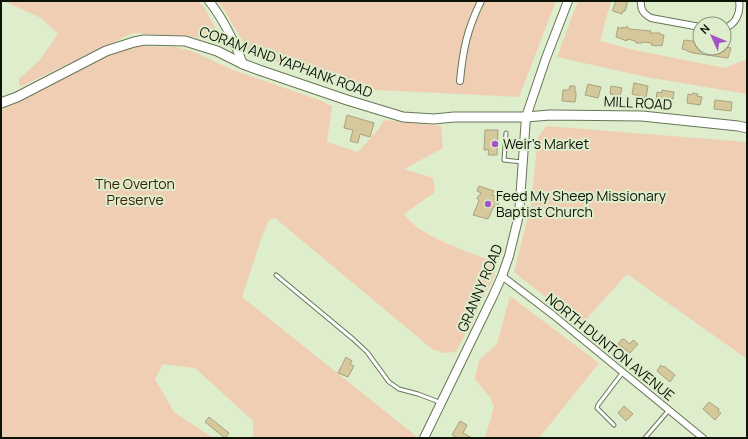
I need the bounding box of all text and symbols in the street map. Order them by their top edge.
north arrow [692,16,732,56]
street label: CORAM AND YAPHANK ROAD [197,21,375,102]
text: N [696,21,713,37]
street label: MILL ROAD [603,91,673,114]
place label: Weir's Market [503,134,589,153]
marker: Weir's Market [490,139,500,149]
park label: The Overton Preserve [95,174,175,209]
place label: Feed My Sheep Missionary Baptist Church [496,186,667,221]
marker: Feed My Sheep Missionary Baptist Church [483,199,493,209]
street label: GRANNY ROAD [452,241,507,335]
street label: NORTH DUNTON AVENUE [542,289,679,405]

